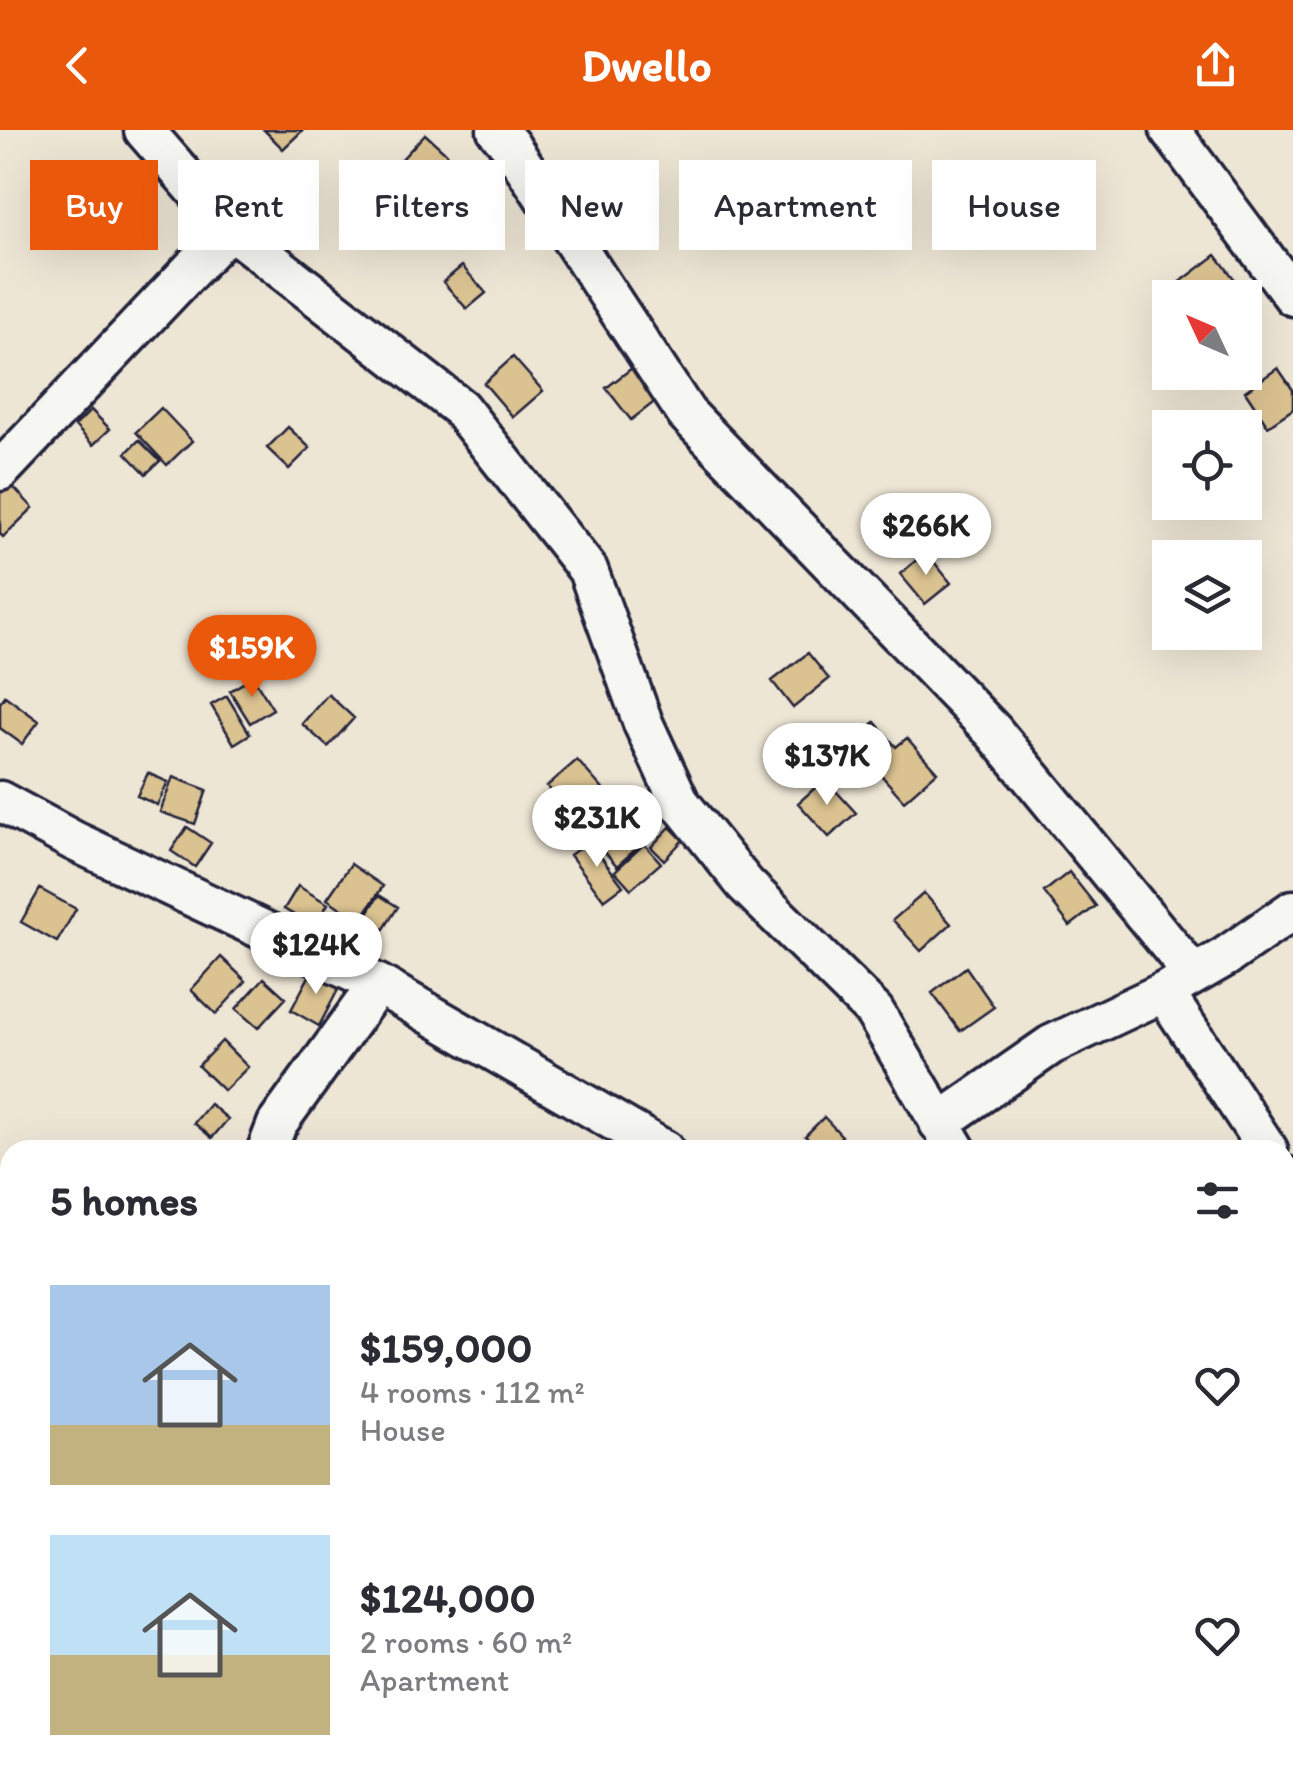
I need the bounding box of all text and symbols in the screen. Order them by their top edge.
icon: back [50,38,105,93]
text: Dwello [581,38,712,92]
icon: share [1188,38,1243,93]
chip: Buy [30,160,158,250]
chip: Rent [178,160,319,250]
chip: Filters [339,160,505,250]
chip: New [525,160,659,250]
chip: Apartment [679,160,912,250]
chip: House [932,160,1096,250]
north arrow [1152,280,1262,390]
map controls [1152,280,1262,650]
button: locate [1152,410,1262,520]
pin: $266K [856,493,996,578]
text: $266K [882,506,970,544]
button: layers [1152,540,1262,650]
pin: $159K [182,615,322,700]
text: $159K [209,628,295,666]
pin: $137K [757,723,897,808]
text: $137K [785,736,869,774]
pin: $231K [527,785,667,870]
text: $231K [554,798,640,836]
pin: $124K [246,912,386,997]
text: $124K [272,925,360,963]
icon: filters [1190,1173,1245,1228]
text: 5 homes [50,1175,198,1226]
text: $159,000 [360,1322,532,1373]
icon: home [130,1325,250,1445]
icon: heart [1190,1358,1245,1413]
text: 4 rooms · 112 m² [360,1373,585,1411]
text: House [360,1411,446,1449]
text: $124,000 [360,1572,536,1623]
icon: home [130,1575,250,1695]
icon: heart [1190,1608,1245,1663]
text: 2 rooms · 60 m² [360,1623,572,1661]
text: Apartment [360,1661,509,1699]

